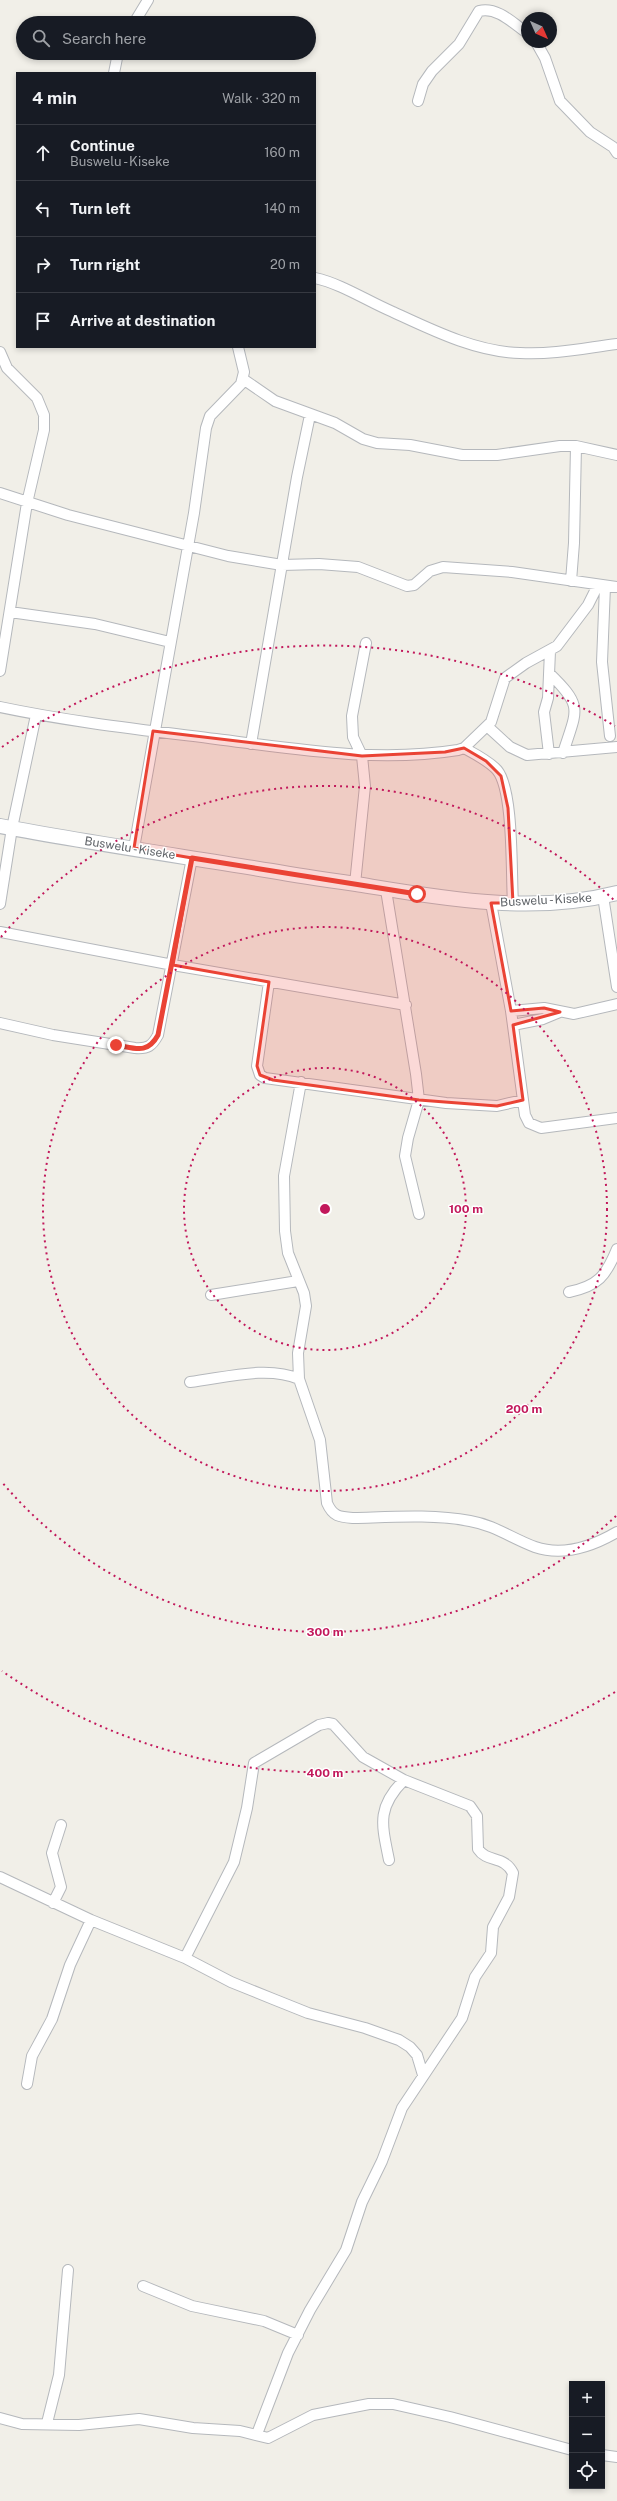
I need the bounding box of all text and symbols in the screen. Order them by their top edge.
north arrow [521,12,557,48]
search box [16,16,316,60]
icon: search [30,27,52,49]
text: Search here [62,30,146,47]
text: 4 min [32,88,77,108]
text: Walk · 320 m [222,91,300,106]
text: Continue [70,137,135,154]
icon: ahead [32,142,54,164]
text: 160 m [264,145,300,160]
text: Buswelu - Kiseke [70,154,170,169]
icon: left [32,198,54,220]
text: Turn left [70,200,131,217]
text: 140 m [264,201,300,216]
icon: right [32,254,54,276]
text: Turn right [70,256,140,273]
text: 20 m [270,257,300,272]
icon: arrive [32,310,54,332]
text: Arrive at destination [70,312,215,329]
street label: Buswelu - Kiseke [84,834,177,862]
route start [408,885,426,903]
street label: Buswelu - Kiseke [500,891,592,909]
route end [107,1036,125,1054]
centre of rings [318,1202,332,1216]
text: 100 m [449,1202,483,1216]
text: 200 m [506,1402,542,1416]
text: 300 m [307,1625,344,1639]
text: 400 m [307,1766,344,1780]
map controls [569,2381,605,2489]
button: + [569,2381,605,2417]
button: − [569,2417,605,2453]
button: locate [569,2453,605,2489]

